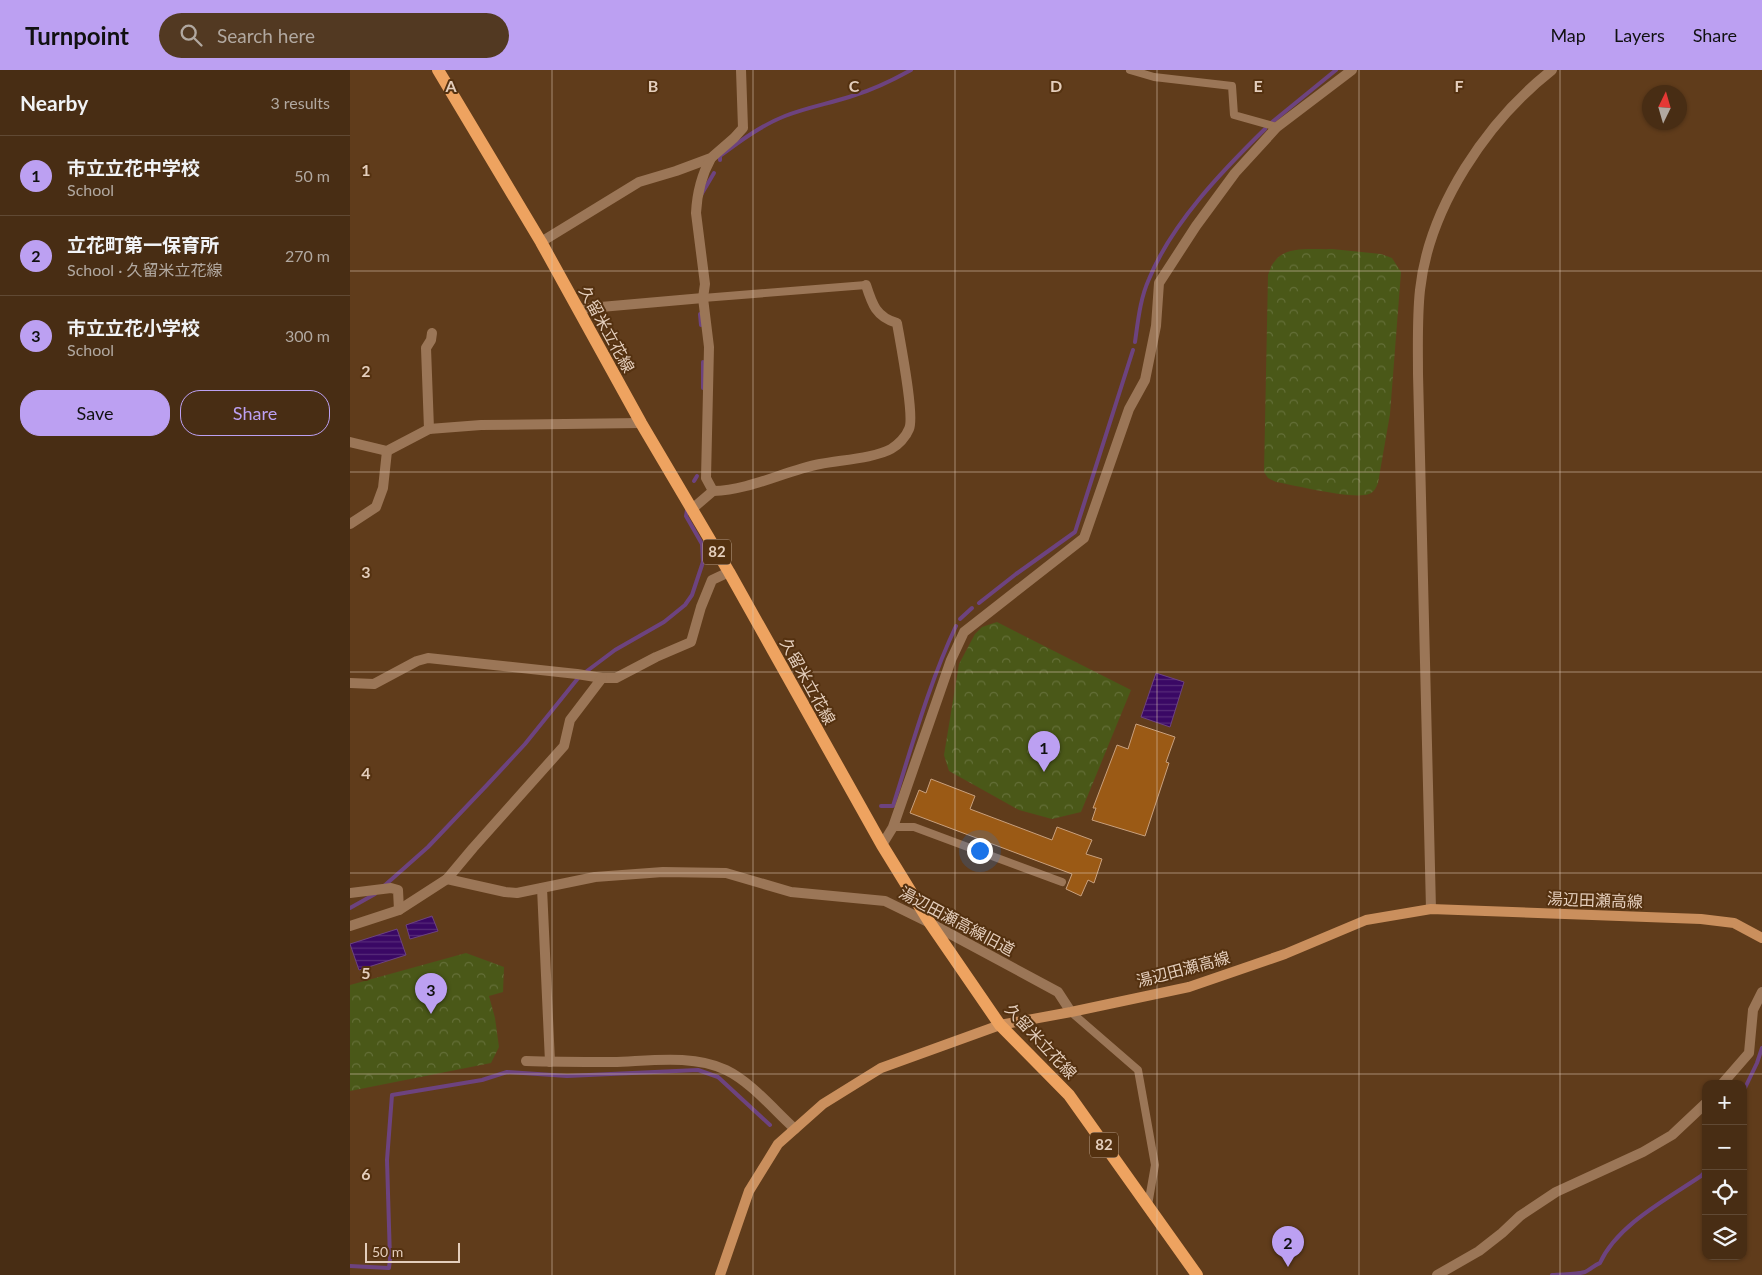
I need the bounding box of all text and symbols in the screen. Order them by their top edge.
search box [159,13,509,58]
text: Turnpoint [25,21,129,50]
icon: search [177,21,205,49]
text: Search here [217,24,315,47]
text: Map [1550,24,1586,46]
text: Layers [1614,24,1665,46]
text: Share [1693,24,1737,46]
text: A [444,76,457,95]
text: B [648,76,658,95]
text: C [849,76,860,95]
text: D [1050,76,1062,95]
text: E [1253,76,1263,95]
text: F [1454,76,1464,95]
north arrow [1642,85,1687,130]
text: Nearby [20,90,88,115]
text: 3 results [270,93,330,112]
text: 市立立花中学校 [67,156,200,179]
text: 1 [361,160,371,179]
text: 1 [31,166,41,185]
text: 50 m [294,166,330,185]
text: School [67,180,114,199]
text: 立花町第一保育所 [67,233,219,256]
text: 2 [31,246,41,265]
text: 270 m [285,246,330,265]
text: School · 久留米立花線 [67,260,222,279]
street label: 久留米立花線 [576,282,639,375]
text: 市立立花小学校 [67,316,200,339]
text: 3 [31,326,41,345]
text: 300 m [285,326,330,345]
text: School [67,340,114,359]
text: 2 [361,361,371,380]
button: Save [20,390,170,436]
button: Share [180,390,330,436]
road number: 82 [703,540,731,564]
text: 3 [361,562,371,581]
street label: 久留米立花線 [777,634,840,727]
pin: 1 [1028,731,1060,772]
text: 4 [361,763,371,782]
your location [967,838,993,864]
street label: 湯辺田瀬高線旧道 [896,882,1018,959]
street label: 湯辺田瀬高線 [1547,888,1643,911]
street label: 湯辺田瀬高線 [1134,947,1232,990]
text: 5 [361,963,371,982]
pin: 3 [415,973,447,1014]
street label: 久留米立花線 [1002,999,1081,1082]
map controls [1702,1080,1747,1260]
button: + [1702,1080,1747,1125]
button: − [1702,1125,1747,1170]
road number: 82 [1090,1132,1118,1158]
text: 6 [361,1164,371,1183]
button: locate [1702,1170,1747,1215]
button: layers [1702,1215,1747,1260]
pin: 2 [1272,1226,1304,1267]
scale bar [365,1240,460,1263]
text: 50 m [372,1243,403,1260]

